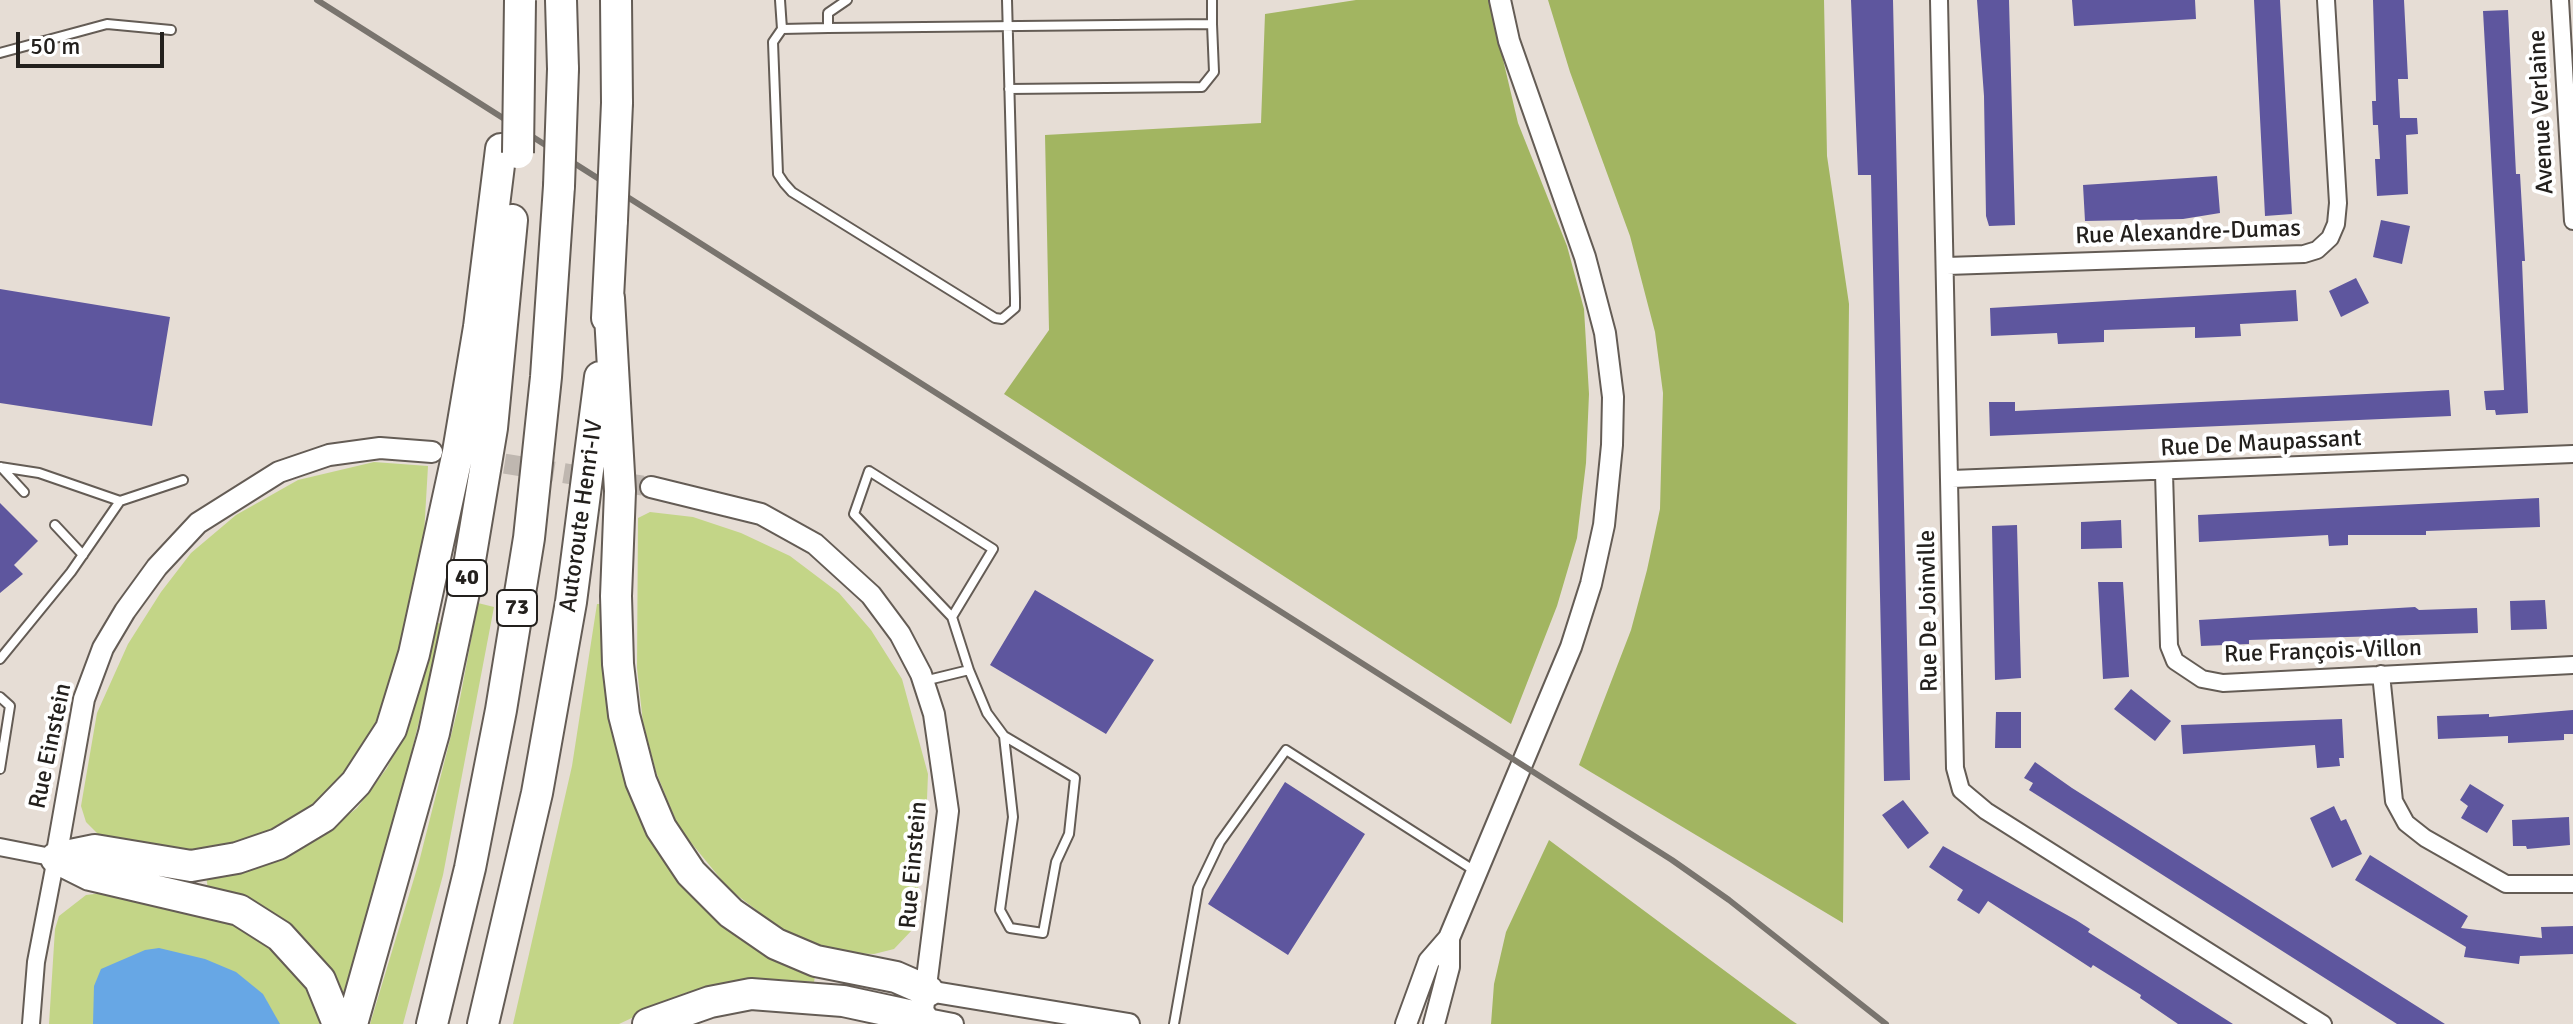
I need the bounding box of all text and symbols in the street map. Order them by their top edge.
scale bar [20,16,168,66]
street label: Avenue Verlaine [2523,29,2561,195]
text: 50 m [30,31,80,61]
street label: Rue Alexandre-Dumas [2075,215,2301,251]
street label: Autoroute Henri-IV [554,418,610,614]
street label: Rue De Maupassant [2160,424,2362,464]
street label: Rue De Joinville [1913,530,1945,692]
road number: 40 [447,560,487,596]
road number: 73 [497,590,537,626]
street label: Rue François-Villon [2224,634,2422,670]
street label: Rue Einstein [24,681,78,811]
street label: Rue Einstein [894,800,934,930]

